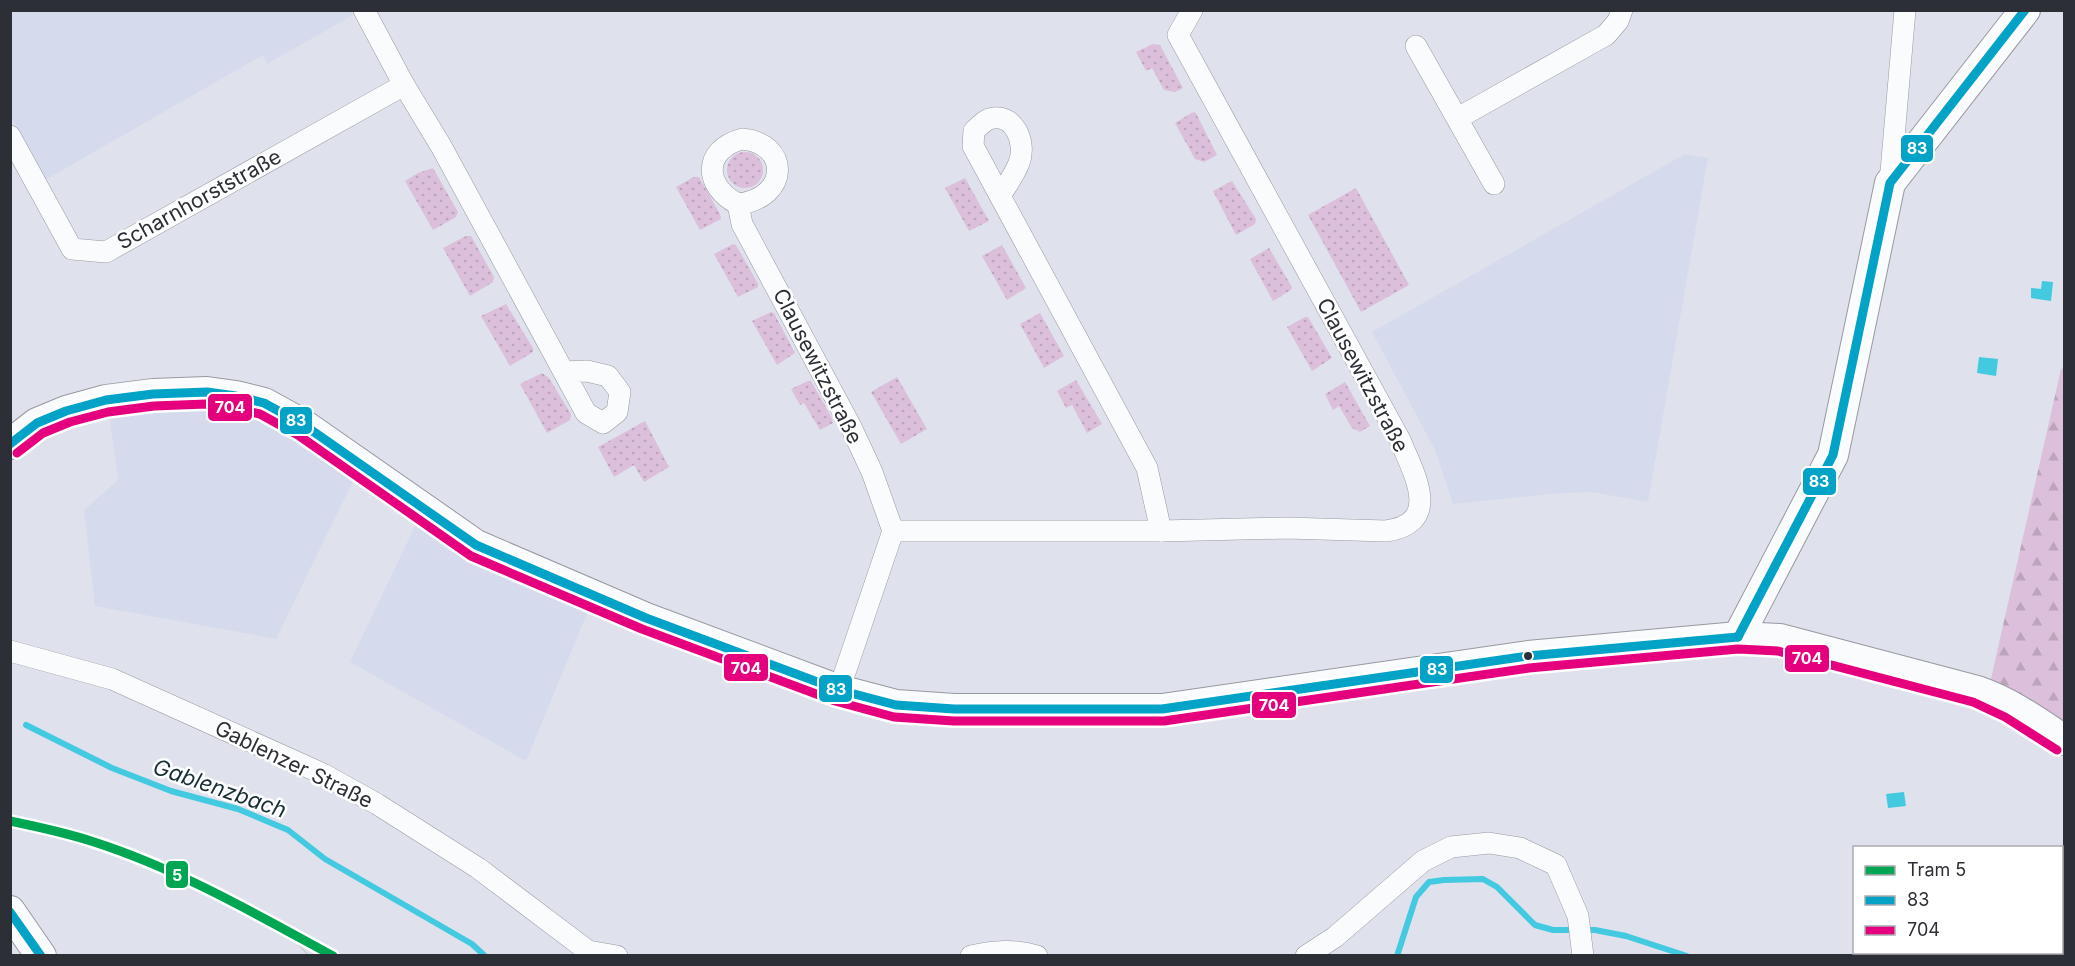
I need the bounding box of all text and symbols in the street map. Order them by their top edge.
line badge: 83 [1900,134,1934,163]
text: 83 [1907,138,1927,158]
street label: Scharnhorststraße [113,144,285,254]
street label: Clausewitzstraße [768,284,868,448]
street label: Clausewitzstraße [1312,294,1414,456]
line badge: 704 [207,393,253,422]
text: 704 [215,397,246,417]
line badge: 83 [279,406,313,435]
text: 83 [286,410,306,430]
line badge: 83 [1802,467,1837,496]
text: 83 [1809,471,1829,491]
line badge: 704 [1784,644,1830,673]
text: 704 [1792,648,1823,668]
unlabelled marker [1522,650,1534,662]
line badge: 704 [723,653,769,682]
line badge: 83 [1419,655,1454,684]
text: 704 [731,658,762,678]
text: 83 [1427,659,1447,679]
line badge: 83 [818,674,853,703]
text: 83 [826,679,846,699]
line badge: 704 [1251,691,1297,719]
text: 704 [1259,695,1290,715]
street label: Gablenzer Straße [211,715,377,813]
water label: Gablenzbach [150,753,290,823]
legend [1853,846,2063,954]
text: Tram 5 [1907,859,1966,880]
line badge: 5 [165,860,189,889]
text: 5 [172,865,182,885]
text: 83 [1907,889,1929,910]
text: 704 [1907,919,1940,940]

